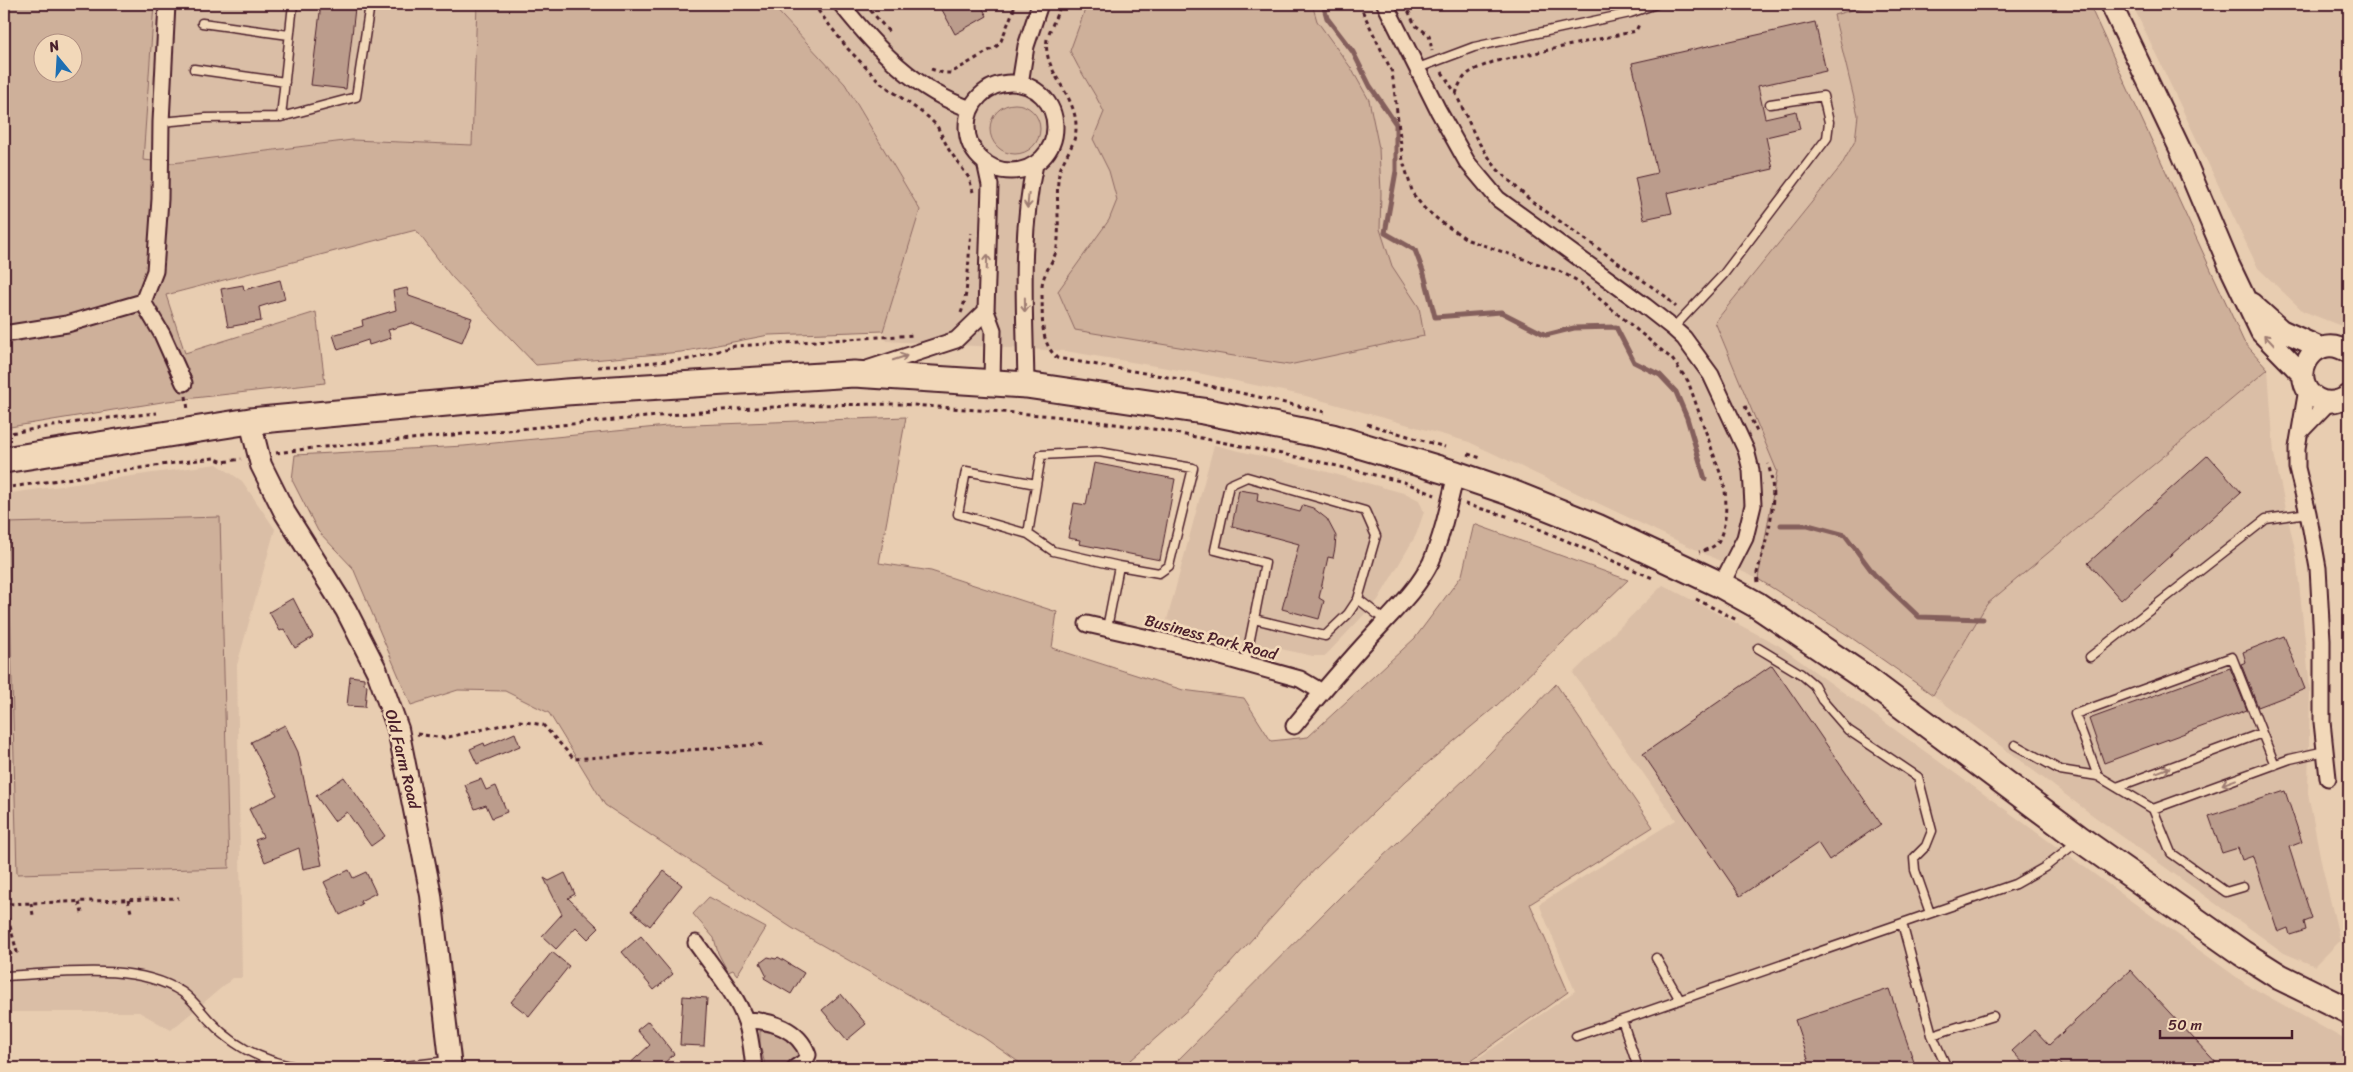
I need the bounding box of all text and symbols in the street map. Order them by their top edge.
north arrow [32,32,82,82]
text: N [45,33,63,60]
one-way arrow [1023,193,1033,209]
one-way arrow [983,254,992,270]
one-way arrow [1020,296,1030,313]
one-way arrow [2263,334,2274,347]
one-way arrow [892,353,908,363]
street label: Business Park Road [1141,605,1282,669]
street label: Old Farm Road [377,706,430,813]
one-way arrow [2154,765,2170,774]
one-way arrow [2222,778,2237,787]
scale bar [2160,1007,2293,1039]
text: 50 m [2168,1012,2203,1038]

